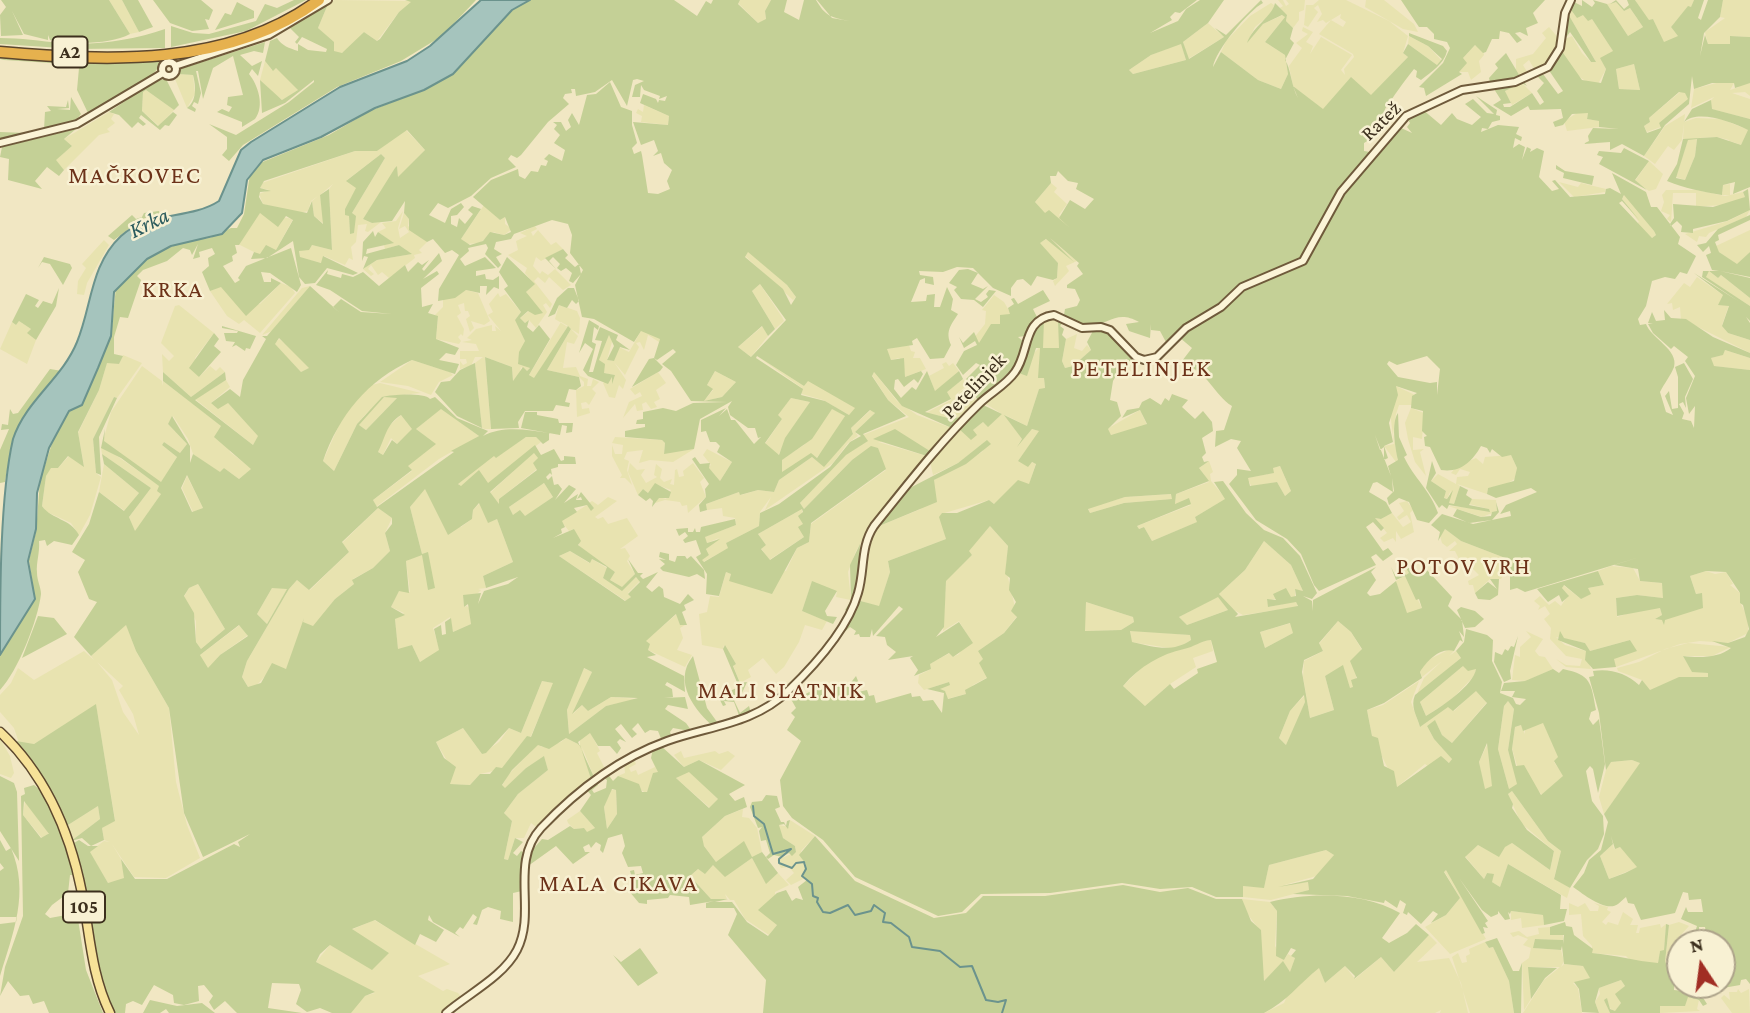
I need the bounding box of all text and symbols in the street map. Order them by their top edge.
road number: A2 [52,36,88,68]
street label: Ratež [1356,96,1406,146]
district label: MAČKOVEC [69,162,201,190]
water label: Krka [124,202,174,244]
district label: KRKA [142,276,204,304]
street label: Petelinjek [936,348,1012,424]
district label: PETELINJEK [1073,355,1211,383]
district label: POTOV VRH [1397,553,1531,581]
district label: MALI SLATNIK [699,677,863,705]
district label: MALA CIKAVA [540,870,698,898]
road number: 105 [63,892,105,923]
north arrow [1666,929,1736,999]
text: N [1688,933,1705,957]

